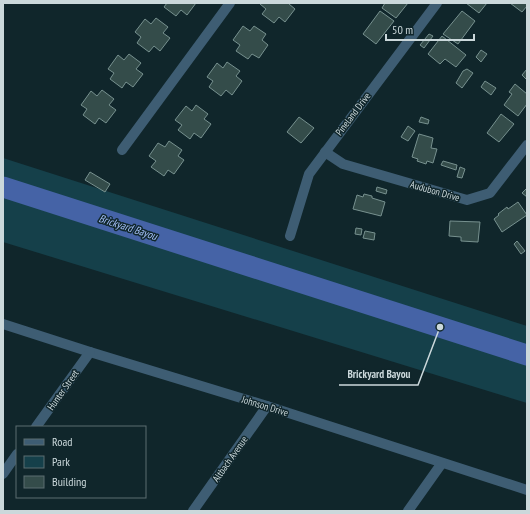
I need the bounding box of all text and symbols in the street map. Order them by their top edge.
scale bar [386,16,474,42]
text: 50 m [392,22,413,37]
street label: Pineland Drive [333,90,373,138]
street label: Audubon Drive [409,178,461,204]
water label: Brickyard Bayou [97,211,160,243]
callout: Brickyard Bayou [339,362,418,385]
street label: Hunter Street [44,367,82,413]
text: Brickyard Bayou [347,367,411,381]
street label: Johnson Drive [239,392,290,419]
legend [16,426,146,498]
street label: Altbach Avenue [209,433,251,485]
text: Road [52,434,72,449]
text: Park [52,454,70,469]
text: Building [52,474,87,489]

